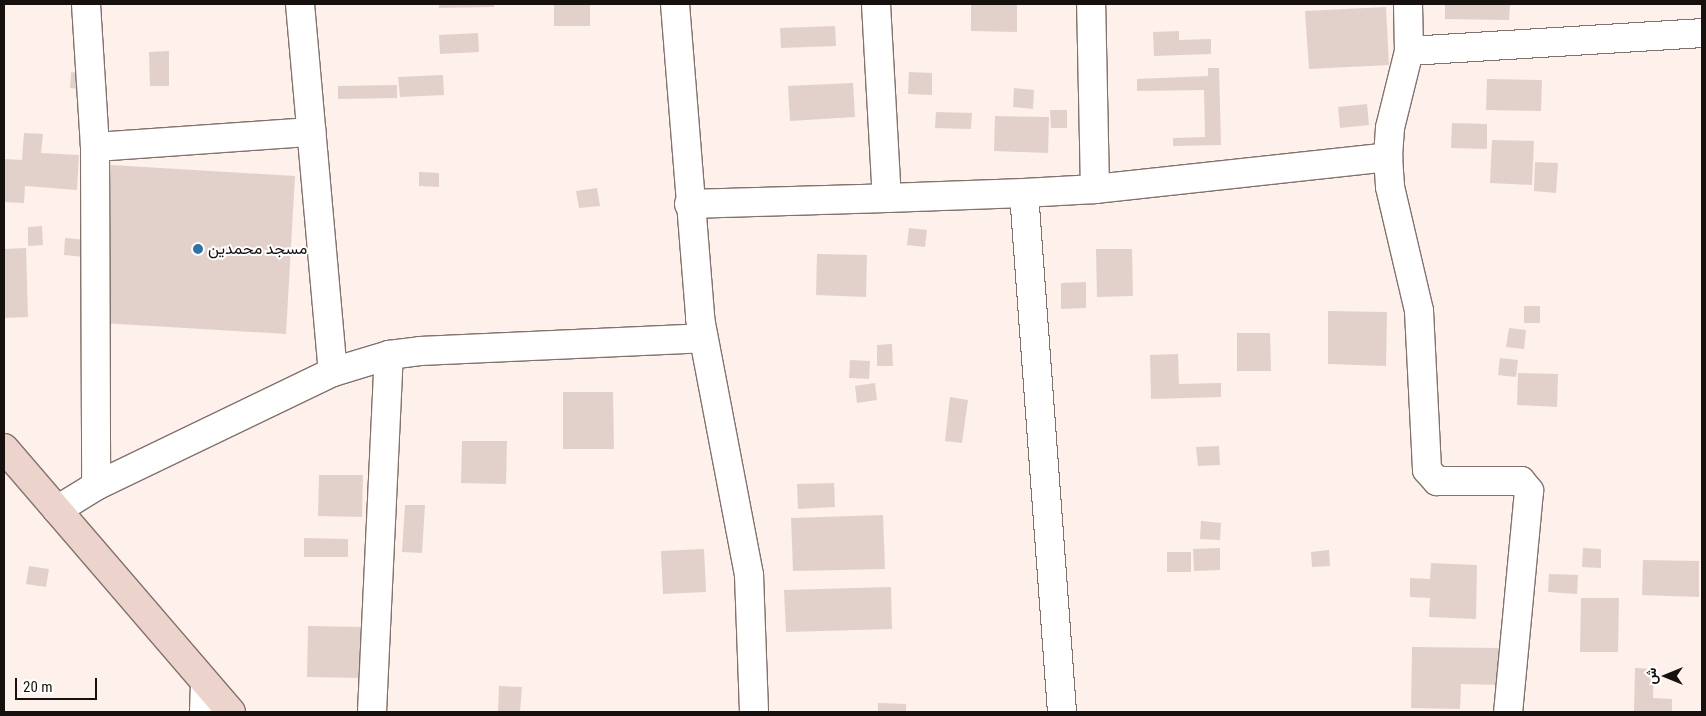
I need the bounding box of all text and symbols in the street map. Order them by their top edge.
place label: مسجد محمدين [208,239,307,259]
marker: مسجد محمدين [192,243,204,255]
north arrow [1641,651,1691,701]
scale bar [18,668,100,700]
text: ش [1643,668,1659,684]
text: 20 m [23,678,53,696]

